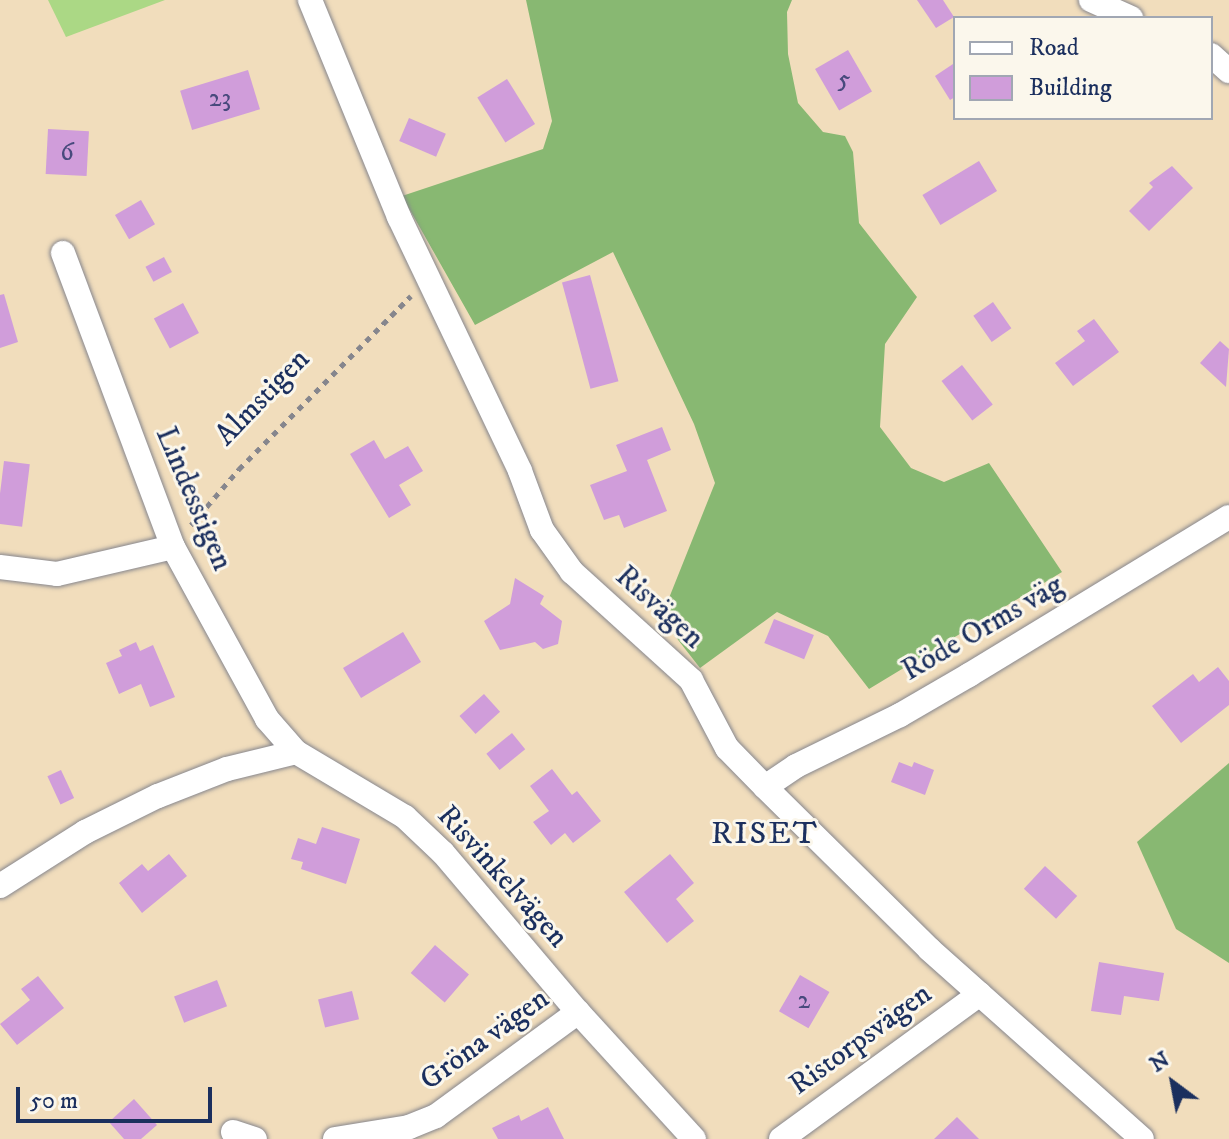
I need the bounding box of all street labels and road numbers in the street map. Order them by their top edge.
street label: Almstigen [208,342,318,454]
street label: Lindesstigen [147,422,239,576]
street label: Risvägen [607,559,711,657]
street label: Röde Orms väg [896,568,1070,690]
street label: Risvinkelvägen [429,799,575,955]
street label: Ristorpsvägen [783,976,939,1104]
street label: Gröna vägen [414,981,556,1099]

